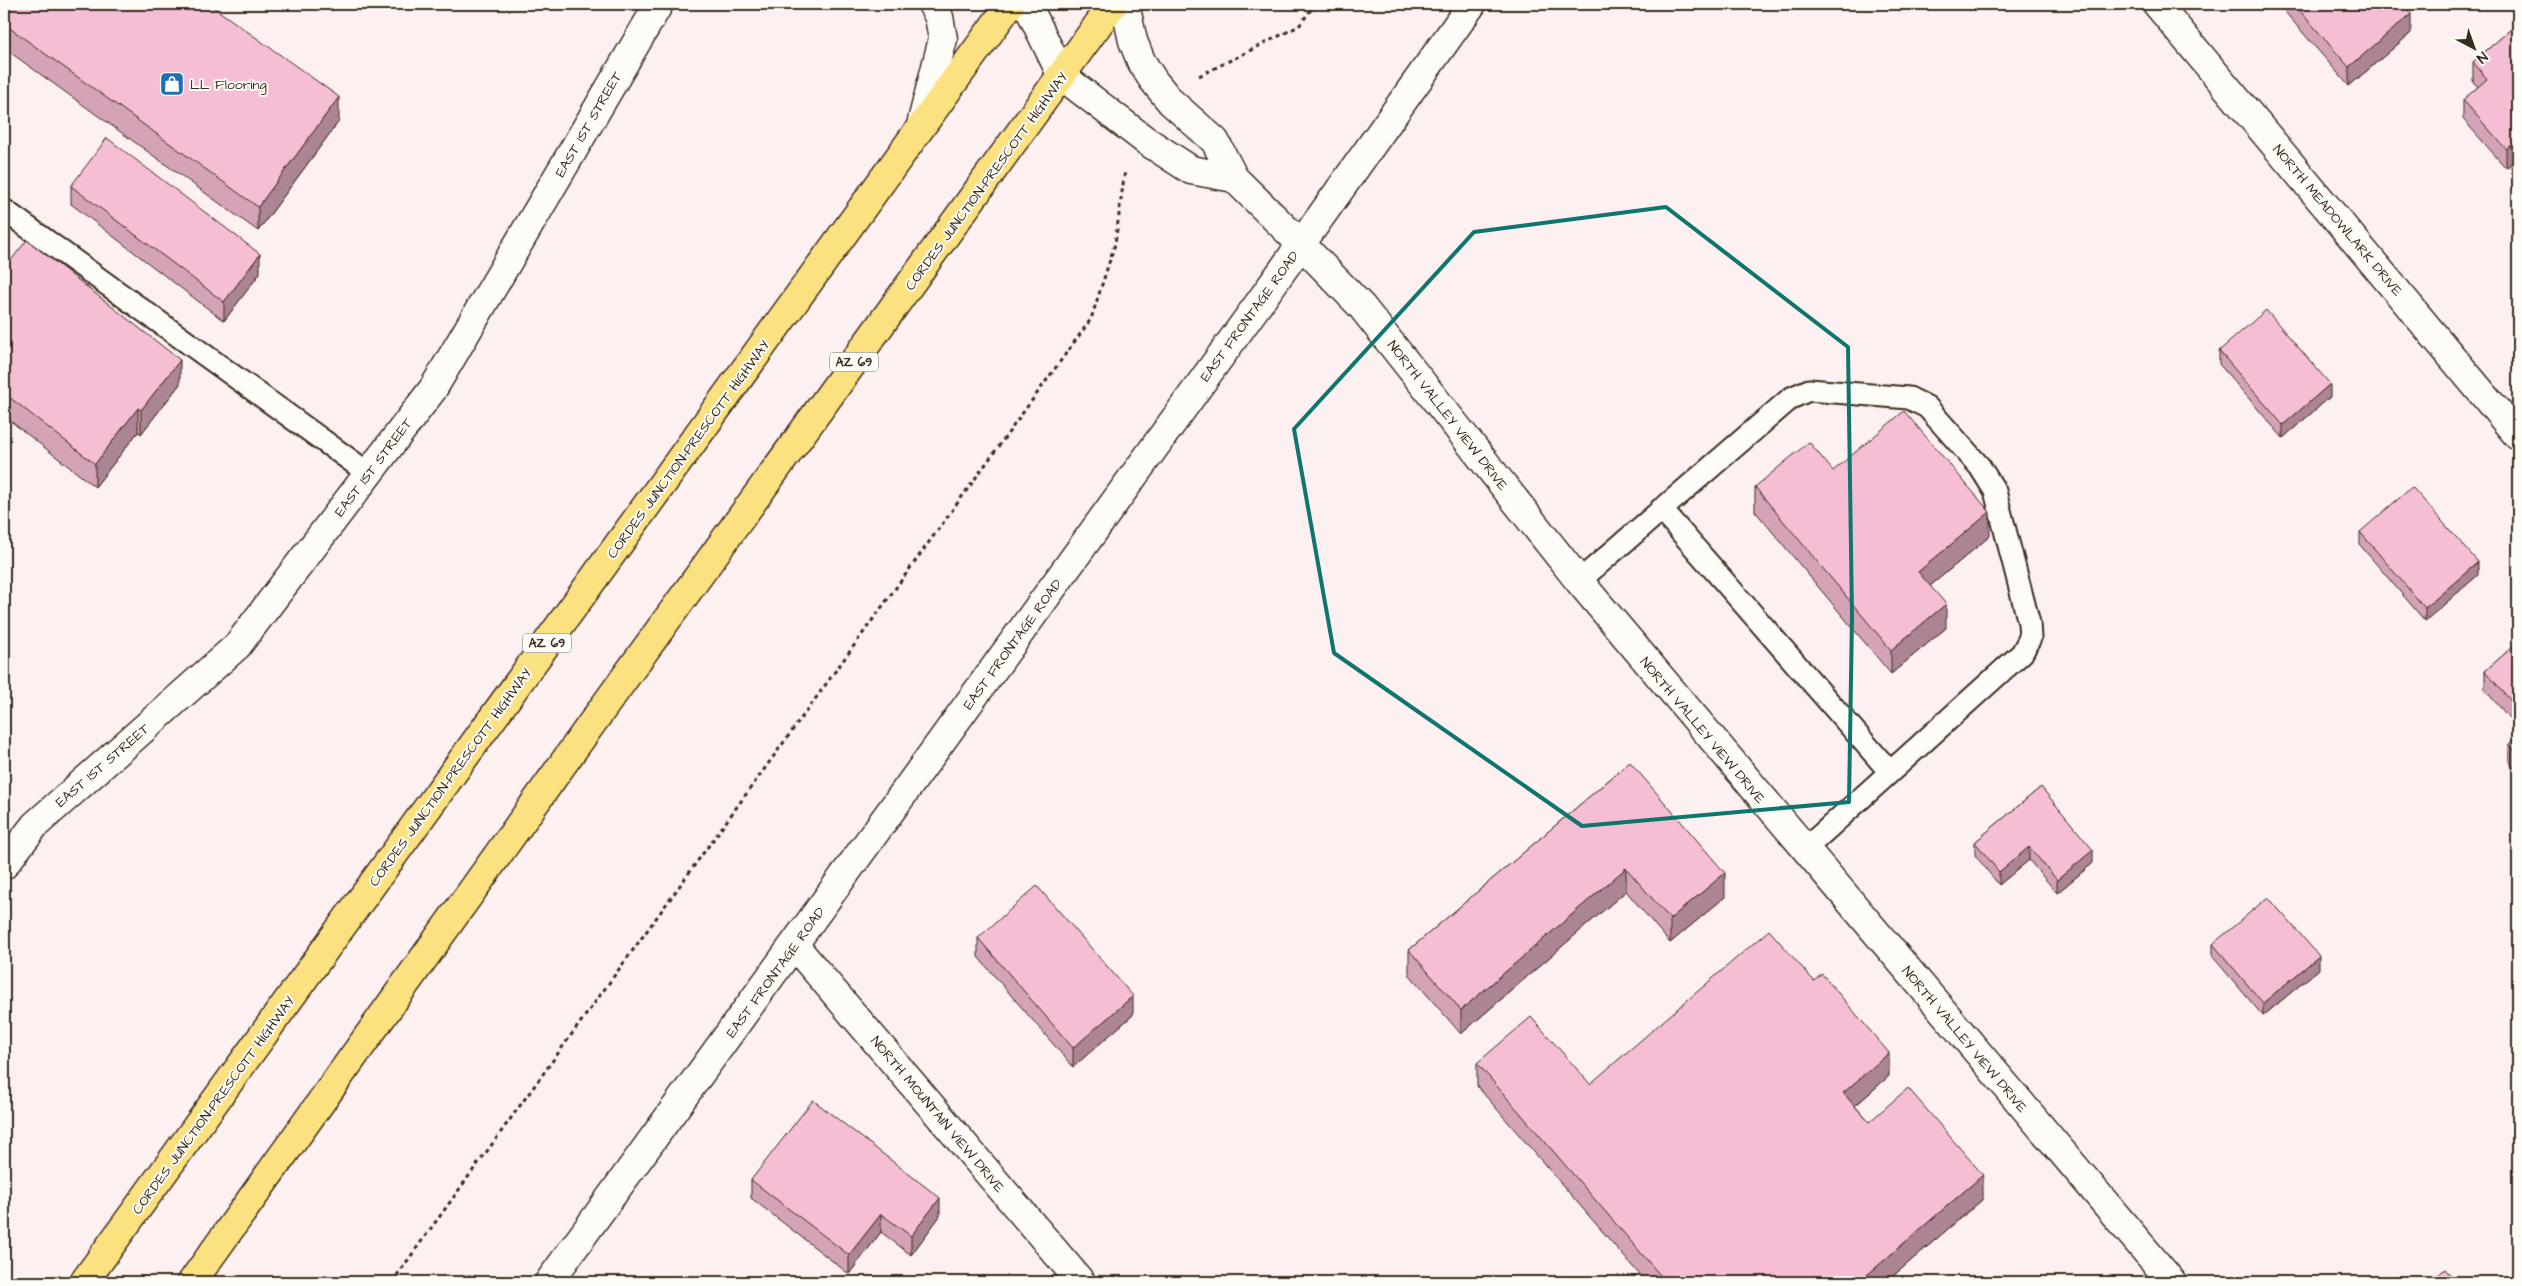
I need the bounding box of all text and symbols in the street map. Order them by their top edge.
north arrow [2450,22,2500,72]
text: N [2472,47,2492,68]
street label: EAST 1ST STREET [551,68,627,181]
street label: CORDES JUNCTION–PRESCOTT HIGHWAY [901,68,1073,295]
shop icon: LL Flooring [159,71,185,97]
place label: LL Flooring [190,75,267,95]
street label: NORTH MEADOWLARK DRIVE [2268,141,2407,301]
street label: EAST FRONTAGE ROAD [1196,247,1304,386]
street label: CORDES JUNCTION–PRESCOTT HIGHWAY [603,336,775,563]
street label: NORTH VALLEY VIEW DRIVE [1382,336,1513,495]
road number: AZ 69 [830,352,878,372]
street label: EAST 1ST STREET [330,414,418,521]
street label: EAST FRONTAGE ROAD [959,575,1067,714]
road number: AZ 69 [523,634,571,652]
street label: NORTH VALLEY VIEW DRIVE [1635,653,1770,809]
street label: CORDES JUNCTION–PRESCOTT HIGHWAY [365,664,537,891]
street label: EAST 1ST STREET [51,719,154,812]
street label: EAST FRONTAGE ROAD [722,903,830,1042]
street label: NORTH VALLEY VIEW DRIVE [1897,962,2032,1118]
street label: CORDES JUNCTION–PRESCOTT HIGHWAY [128,992,300,1219]
street label: NORTH MOUNTAIN VIEW DRIVE [866,1032,1009,1198]

